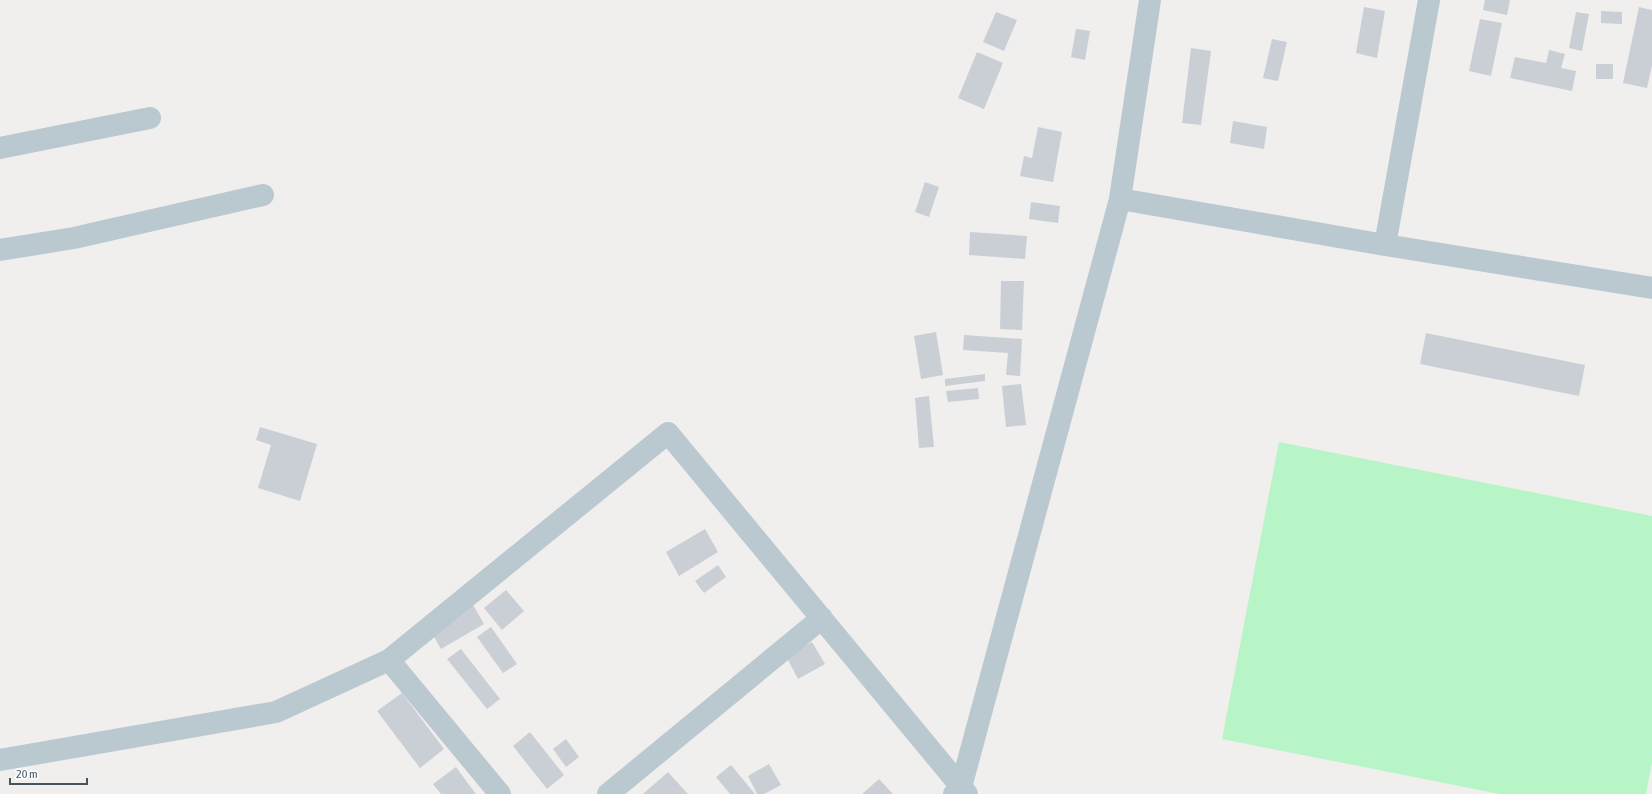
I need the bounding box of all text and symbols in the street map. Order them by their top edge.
scale bar [10,760,87,786]
text: 20 m [16,767,38,781]

